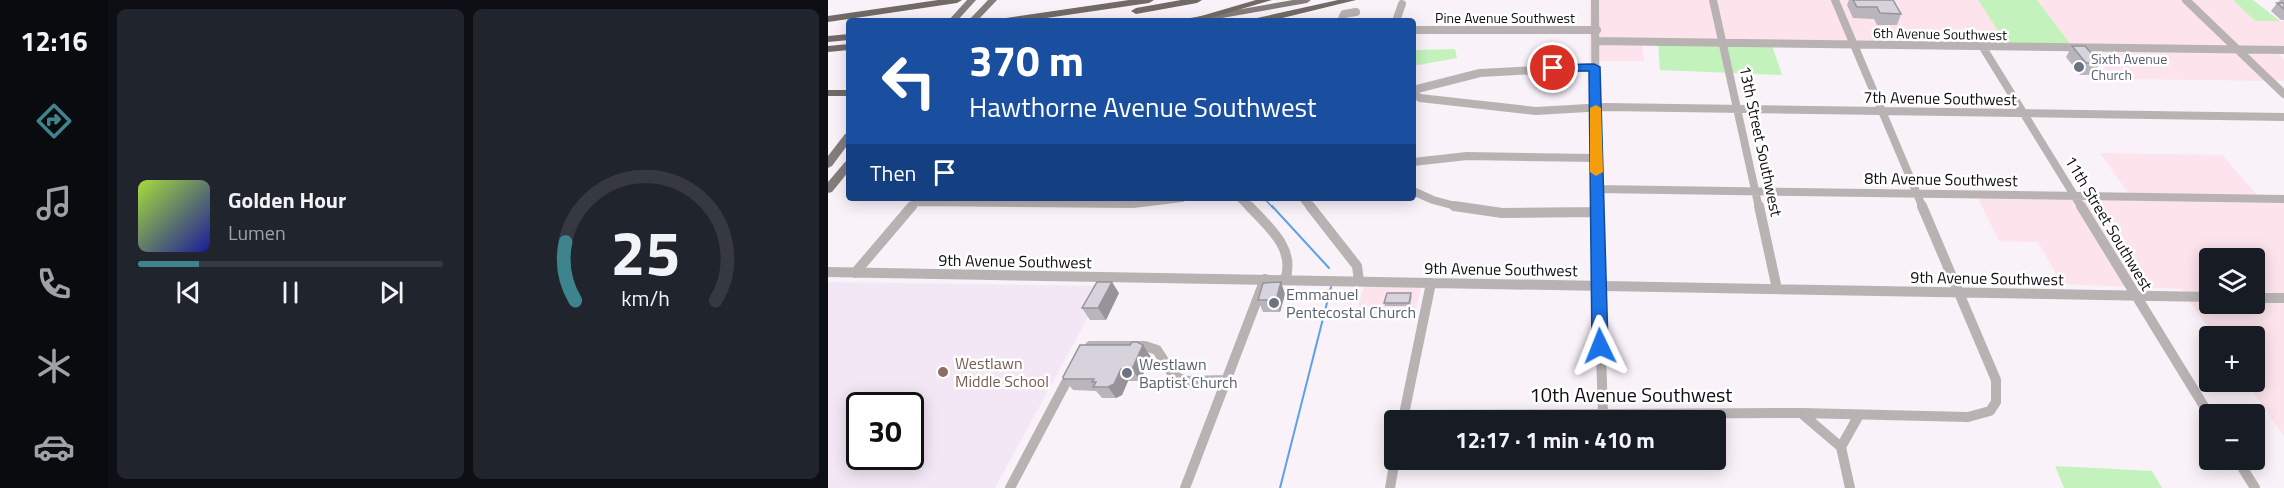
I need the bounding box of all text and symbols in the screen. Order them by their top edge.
street label: Pine Avenue Southwest [1435,7,1575,28]
text: 12:16 [20,20,88,61]
street label: 6th Avenue Southwest [1873,22,2007,45]
text: 370 m [969,28,1084,92]
icon: left [870,42,948,120]
pin [1527,42,1578,93]
place label: Sixth Avenue Church [2091,48,2167,85]
icon: arrive [1536,51,1569,84]
marker: Sixth Avenue Church [2072,60,2086,74]
street label: 13th Street Southwest [1733,63,1789,219]
street label: 7th Avenue Southwest [1863,85,2017,111]
text: Hawthorne Avenue Southwest [969,86,1317,127]
icon: directions [33,100,75,142]
street label: 11th Street Southwest [2059,151,2159,295]
text: Then [870,156,916,190]
icon: arrive [928,156,961,189]
street label: 8th Avenue Southwest [1864,166,2018,192]
icon: music [33,182,75,224]
text: Golden Hour [228,183,346,217]
text: 25 [611,204,681,299]
text: Lumen [228,217,286,248]
street label: 9th Avenue Southwest [938,248,1092,274]
map controls [2199,248,2265,470]
button: layers [2199,248,2265,314]
street label: 9th Avenue Southwest [1424,256,1578,282]
icon: phone [33,263,75,305]
street label: 9th Avenue Southwest [1910,265,2064,291]
icon: previous [172,276,205,309]
icon: pause [274,276,307,309]
icon: next [375,276,408,309]
text: km/h [621,282,670,314]
place label: Emmanuel Pentecostal Church [1286,282,1416,324]
marker: Emmanuel Pentecostal Church [1267,296,1281,310]
position arrow [1568,314,1632,378]
button: + [2199,326,2265,392]
icon: climate [33,345,75,387]
place label: Westlawn Middle School [955,351,1049,393]
place label: Westlawn Baptist Church [1139,352,1238,394]
marker: Westlawn Middle School [936,365,950,379]
marker: Westlawn Baptist Church [1120,366,1134,380]
street label: 10th Avenue Southwest [1530,379,1732,410]
speed limit sign: 30 [846,392,924,470]
button: − [2199,404,2265,470]
text: 12:17 · 1 min · 410 m [1455,423,1655,457]
icon: car [33,426,75,468]

